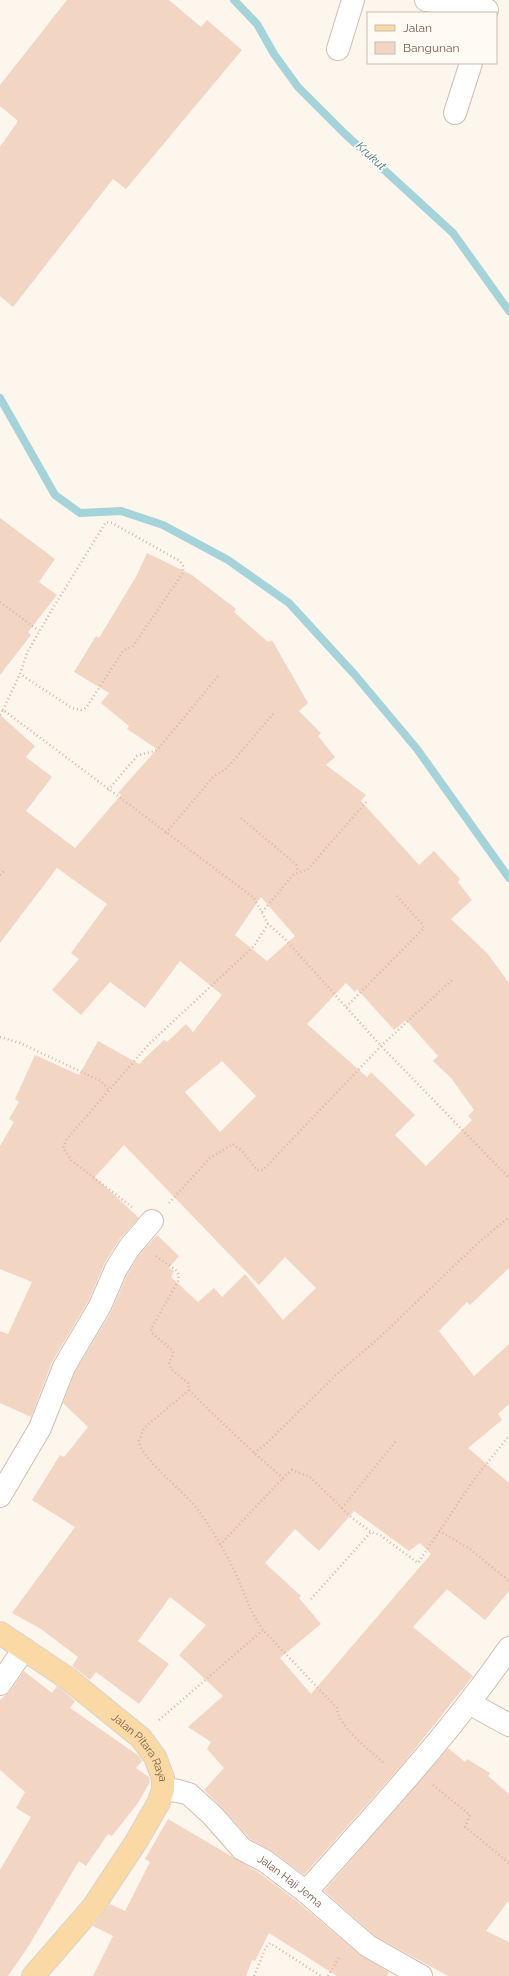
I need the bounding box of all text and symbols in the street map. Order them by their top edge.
legend [367,12,497,64]
text: Jalan [403,21,432,35]
text: Bangunan [403,41,460,55]
water label: Krukut [353,139,389,173]
street label: Jalan Pitara Raya [109,1710,170,1782]
street label: Jalan Haji Jema [256,1852,325,1910]

